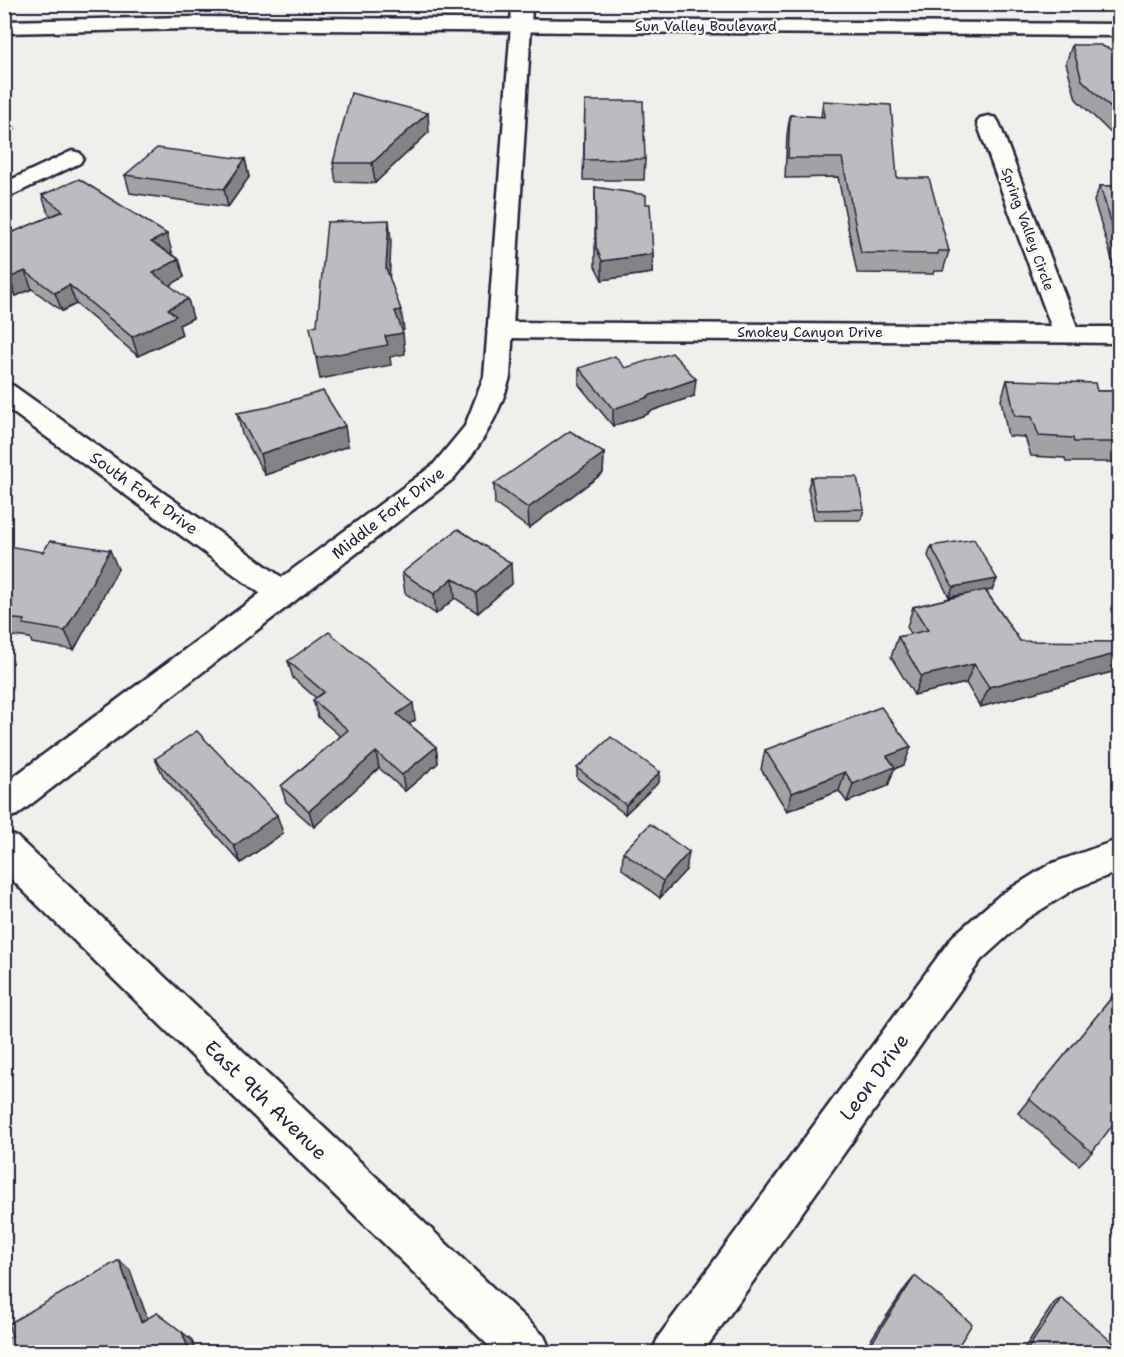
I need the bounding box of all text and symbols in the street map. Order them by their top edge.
street label: Sun Valley Boulevard [635,17,777,35]
street label: Spring Valley Circle [997,165,1059,293]
street label: Smokey Canyon Drive [737,323,883,341]
street label: South Fork Drive [86,447,202,539]
street label: Middle Fork Drive [327,462,449,564]
street label: Leon Drive [834,1028,914,1126]
street label: East 9th Avenue [199,1035,333,1165]

